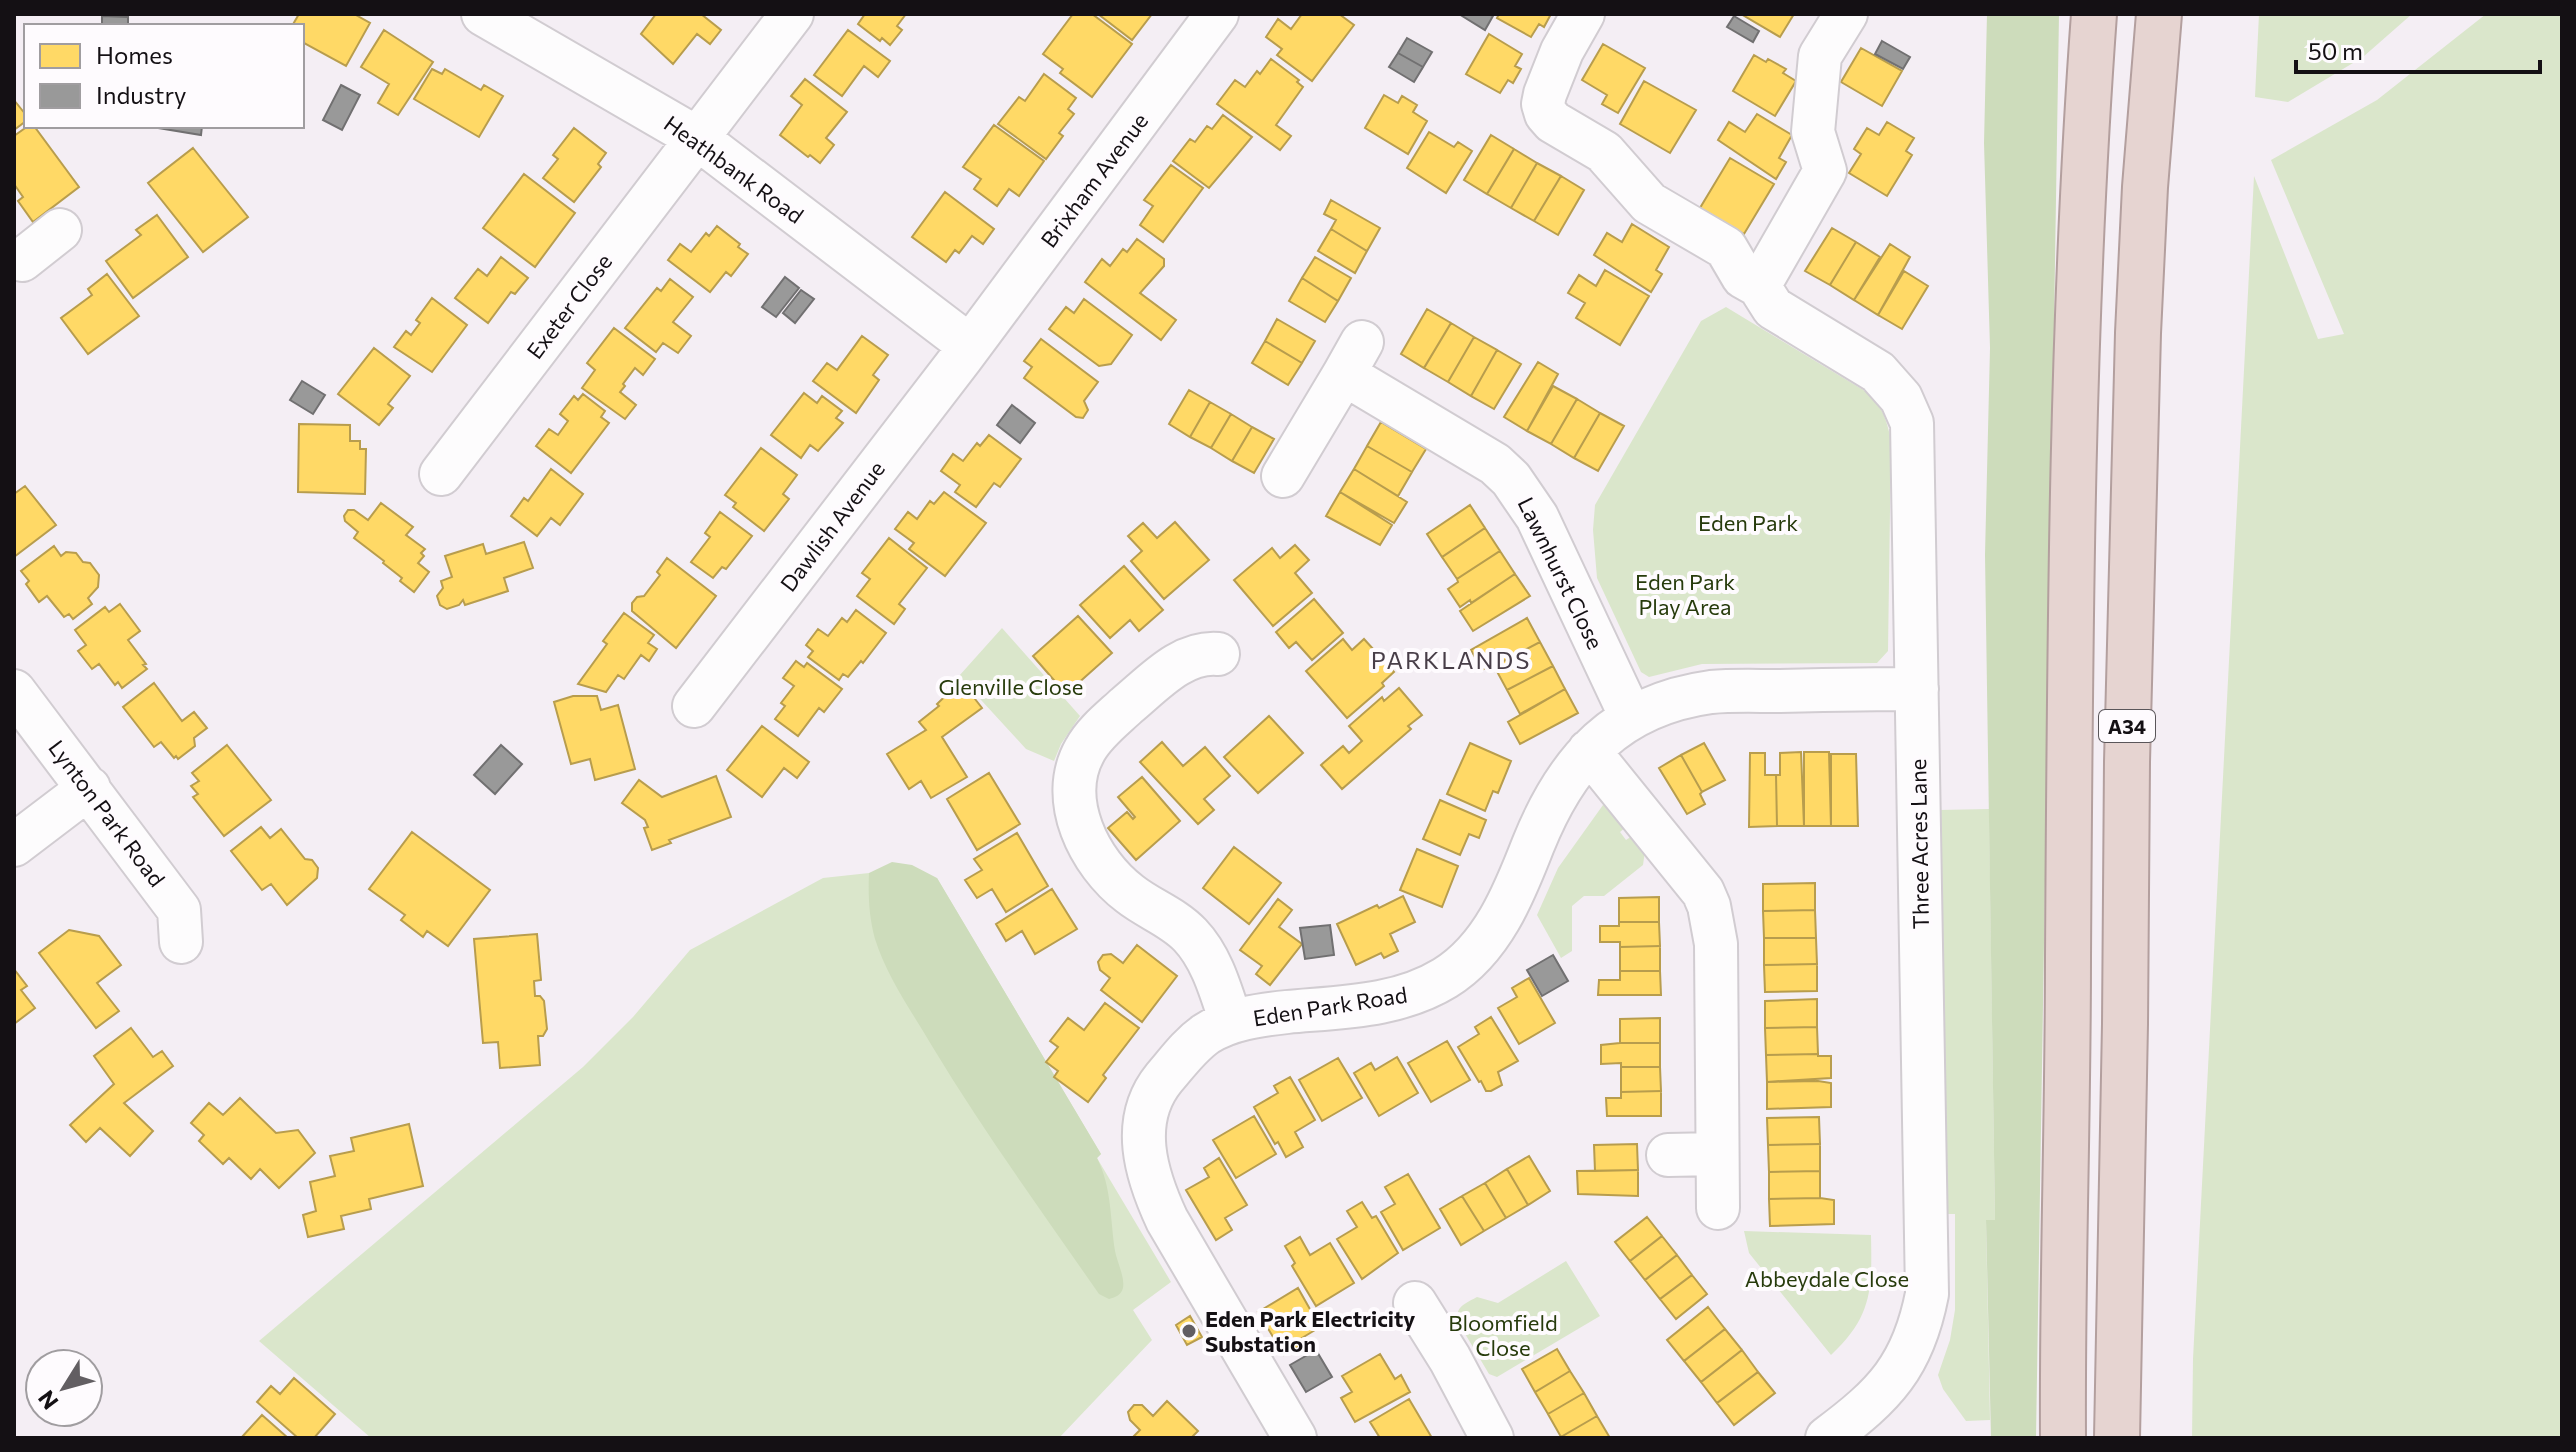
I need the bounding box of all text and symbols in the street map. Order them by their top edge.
legend [24,24,304,128]
scale bar [2296,24,2540,74]
text: 50 m [2308,36,2363,65]
text: Homes [96,40,173,69]
text: Industry [96,80,186,109]
street label: Brixham Avenue [1035,107,1153,253]
street label: Heathbank Road [659,109,809,229]
street label: Exeter Close [521,248,617,364]
street label: Dawlish Avenue [774,455,890,597]
street label: Lawnhurst Close [1513,493,1609,653]
park label: Eden Park [1698,509,1798,536]
park label: Eden Park Play Area [1635,568,1735,620]
district label: PARKLANDS [1371,645,1531,674]
park label: Glenville Close [939,673,1083,700]
road number: A34 [2099,710,2155,742]
street label: Lynton Park Road [43,734,171,892]
street label: Three Acres Lane [1904,758,1934,930]
street label: Eden Park Road [1251,980,1409,1032]
park label: Abbeydale Close [1745,1265,1909,1292]
place label: Eden Park Electricity Substation [1205,1305,1415,1357]
park label: Bloomfield Close [1448,1309,1558,1361]
marker: Eden Park Electricity Substation [1180,1322,1198,1340]
north arrow [24,1348,104,1428]
text: N [32,1386,63,1415]

